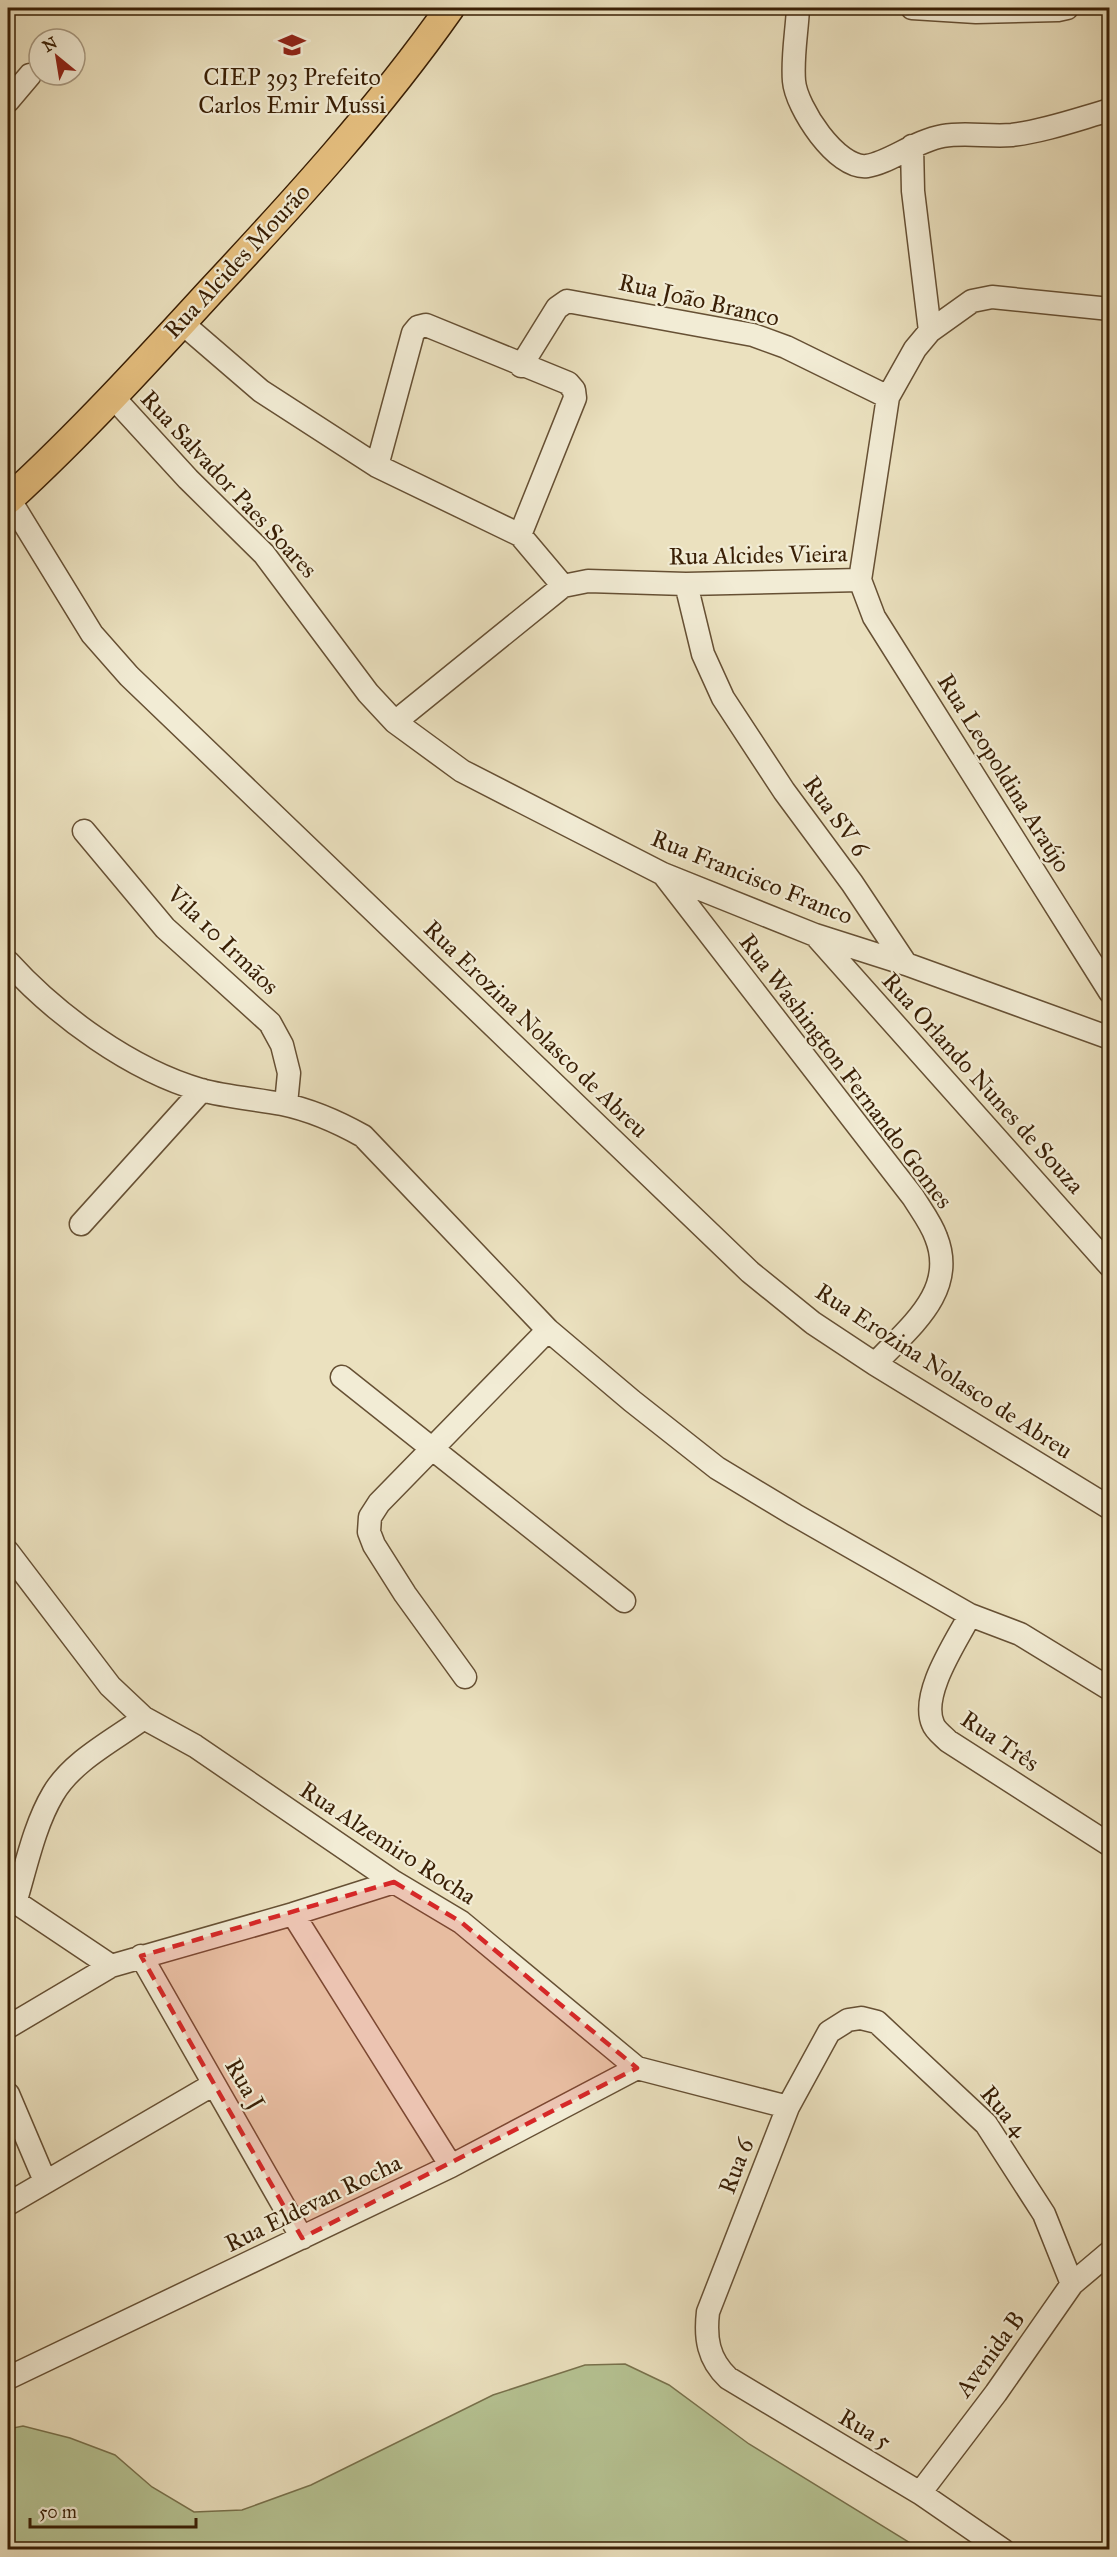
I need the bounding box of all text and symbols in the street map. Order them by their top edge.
north arrow [27,27,87,87]
school or university icon: CIEP 393 Prefeito Carlos Emir Mussi [277,30,307,60]
text: N [39,33,61,56]
place label: CIEP 393 Prefeito Carlos Emir Mussi [198,62,386,120]
street label: Rua Alcides Mourão [158,177,316,345]
street label: Rua João Branco [616,267,782,333]
street label: Rua Salvador Paes Soares [134,384,324,584]
street label: Rua Alcides Vieira [668,538,849,572]
street label: Rua Leopoldina Araújo [931,668,1077,878]
street label: Rua SV 6 [797,770,876,863]
street label: Rua Francisco Franco [647,823,857,931]
street label: Vila 10 Irmãos [160,878,285,1001]
street label: Rua Erozina Nolasco de Abreu [417,914,655,1144]
street label: Rua Washington Fernando Gomes [733,928,959,1214]
street label: Rua Orlando Nunes de Souza [875,966,1091,1201]
street label: Rua Erozina Nolasco de Abreu [810,1277,1078,1466]
street label: Rua Três [955,1704,1045,1778]
street label: Rua Alzemiro Rocha [294,1775,483,1912]
street label: Rua J [218,2053,272,2115]
street label: Rua 4 [974,2079,1035,2143]
street label: Rua 6 [712,2133,760,2198]
street label: Rua Eldevan Rocha [220,2147,407,2259]
street label: Avenida B [948,2305,1031,2404]
street label: Rua 5 [833,2402,897,2456]
scale bar [30,2491,196,2529]
text: 50 m [39,2501,77,2523]

